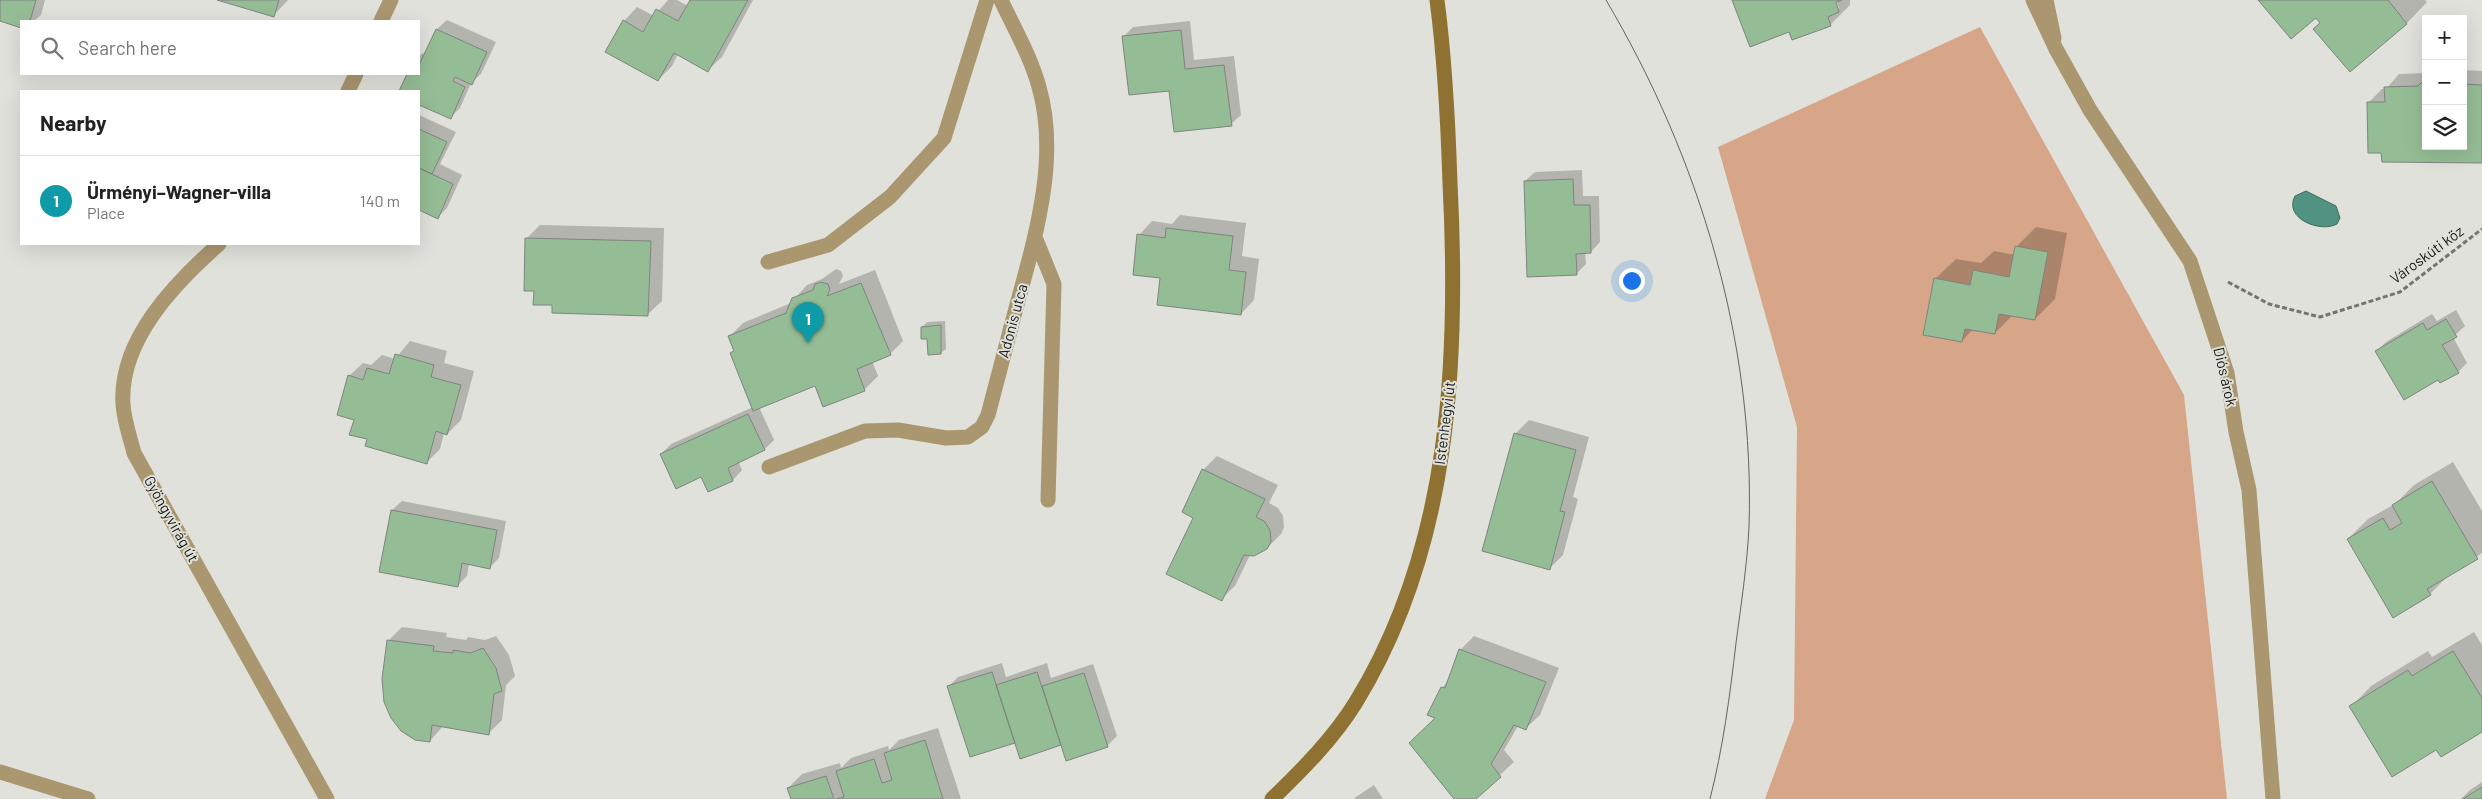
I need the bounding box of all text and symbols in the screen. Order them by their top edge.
map controls [2422,15,2467,150]
button: + [2422,15,2467,60]
search box [20,20,420,75]
icon: search [38,34,66,62]
text: Search here [78,36,177,59]
button: − [2422,60,2467,105]
button: layers [2422,105,2467,150]
text: Nearby [40,110,106,135]
text: Ürményi–Wagner-villa [87,180,271,203]
text: 1 [53,191,59,210]
text: 140 m [360,191,400,210]
text: Place [87,203,125,222]
street label: Városkúti köz [2386,221,2467,287]
your location [1619,268,1645,294]
street label: Adonis utca [993,282,1031,360]
pin: 1 [792,302,824,343]
street label: Diós árok [2210,345,2242,409]
street label: Istenhegyi út [1430,380,1458,465]
street label: Gyöngyvirág út [141,472,203,565]

